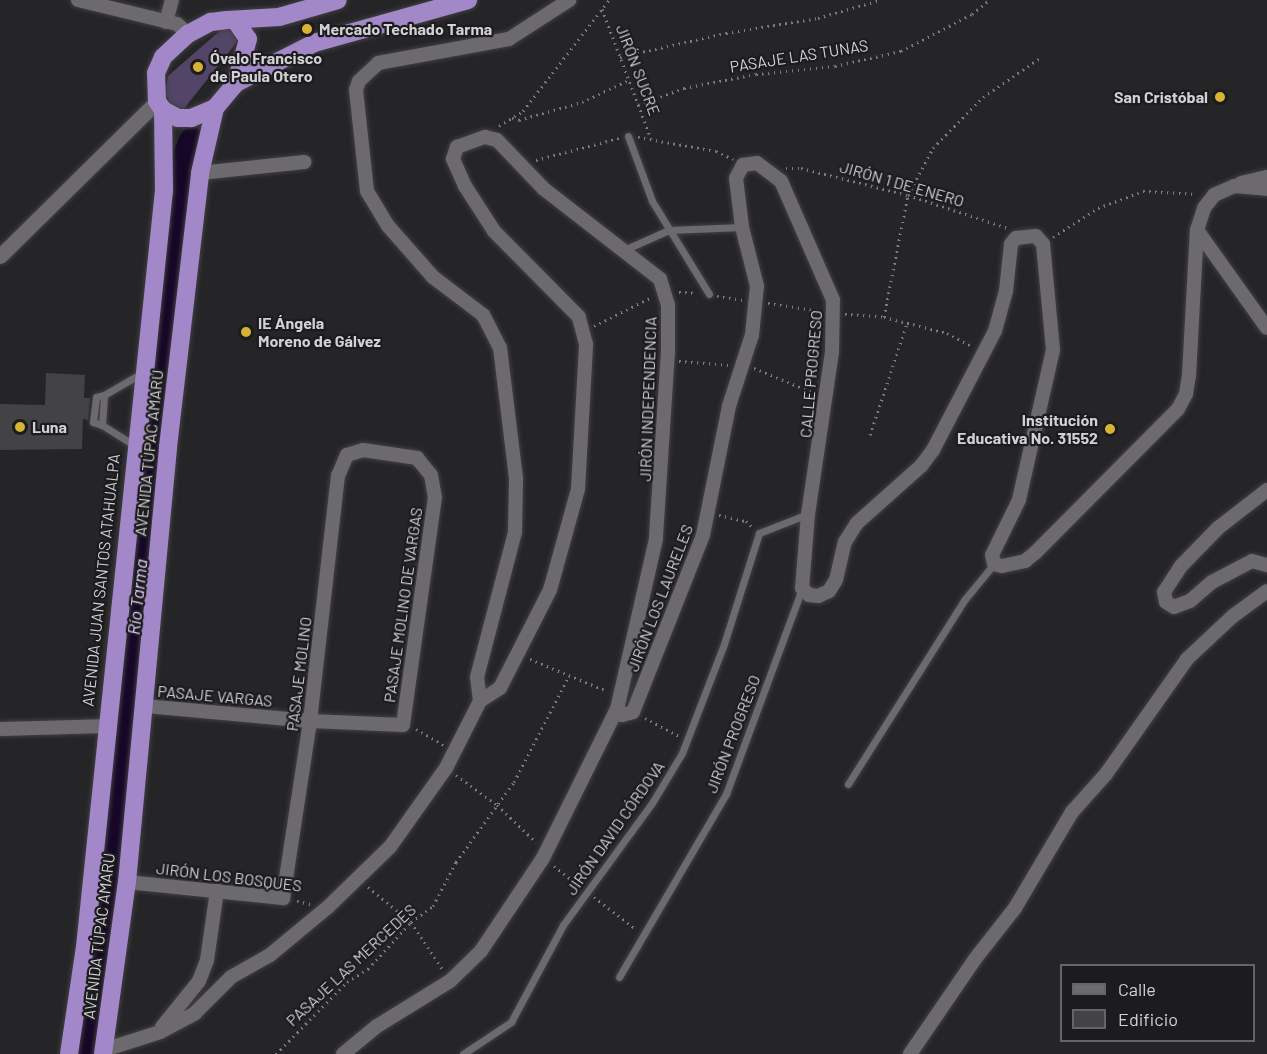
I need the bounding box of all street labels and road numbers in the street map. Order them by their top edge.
street label: JIRÓN SUCRE [612,22,664,118]
street label: PASAJE LAS TUNAS [728,36,870,76]
street label: JIRÓN 1 DE ENERO [838,157,966,211]
street label: CALLE PROGRESO [796,309,826,439]
street label: JIRÓN INDEPENDENCIA [636,316,660,482]
street label: AVENIDA TÚPAC AMARU [131,369,167,537]
street label: AVENIDA JUAN SANTOS ATAHUALPA [78,453,124,707]
street label: PASAJE MOLINO DE VARGAS [380,506,426,704]
street label: JIRÓN LOS LAURELES [623,522,697,674]
street label: PASAJE MOLINO [282,616,316,732]
street label: JIRÓN PROGRESO [702,672,764,796]
street label: PASAJE VARGAS [157,681,273,711]
street label: JIRÓN DAVID CÓRDOVA [562,757,668,899]
street label: AVENIDA TÚPAC AMARU [79,852,119,1020]
street label: JIRÓN LOS BOSQUES [155,859,303,895]
street label: PASAJE LAS MERCEDES [282,900,420,1030]

